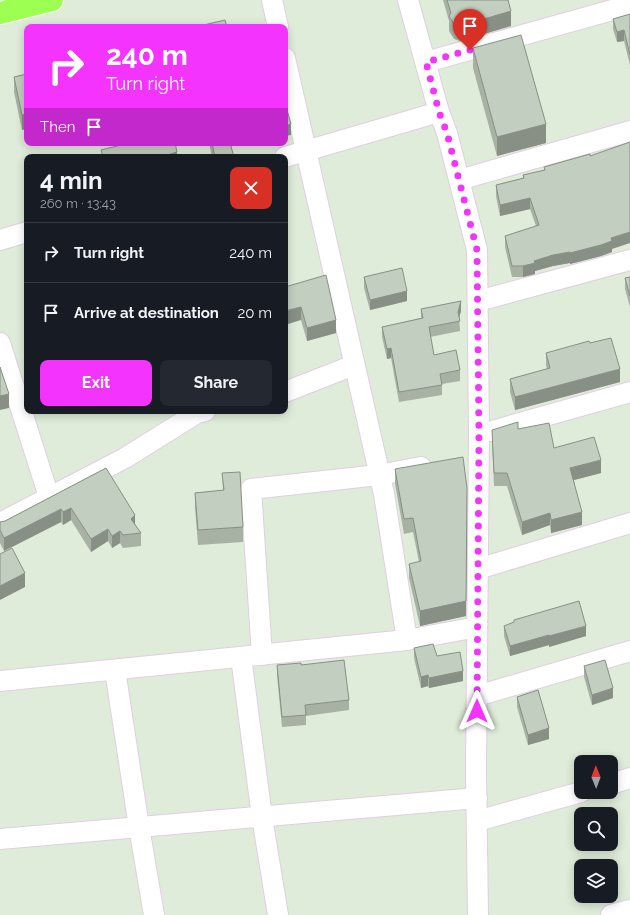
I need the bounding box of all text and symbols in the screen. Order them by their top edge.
pin [453,9,487,50]
icon: arrive [459,15,481,37]
text: 240 m [106,39,188,72]
icon: right [40,40,92,92]
text: Turn right [106,73,185,94]
icon: arrive [83,116,105,138]
text: Then [40,118,75,136]
text: 4 min [40,166,102,195]
button: close [230,167,272,209]
text: 260 m · 13:43 [40,196,116,211]
icon: right [40,242,62,264]
text: Turn right [74,244,144,262]
text: 240 m [229,244,272,262]
icon: arrive [40,302,62,324]
text: Arrive at destination [74,304,219,322]
text: 20 m [237,304,272,322]
button: Exit [40,360,152,406]
button: Share [160,360,272,406]
position arrow [456,690,498,732]
north arrow [574,755,618,799]
map controls [574,755,618,903]
button: search [574,807,618,851]
button: layers [574,859,618,903]

